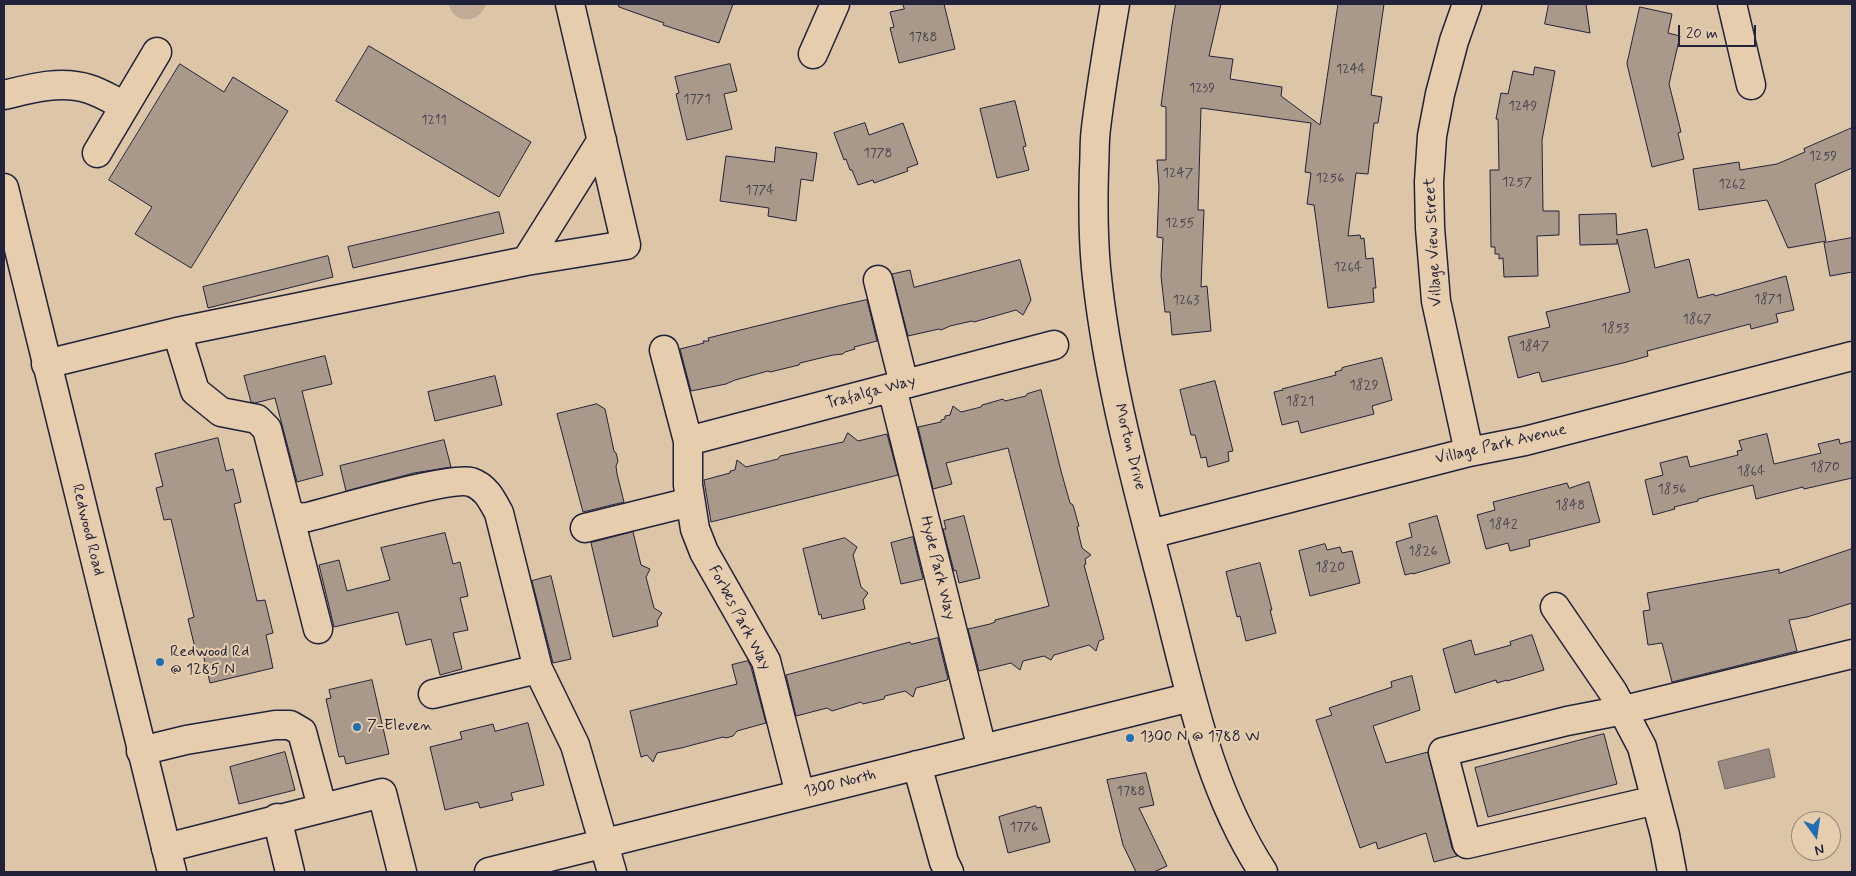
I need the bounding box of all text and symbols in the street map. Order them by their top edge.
scale bar [1681,15,1758,47]
text: 20 m [1686,24,1718,44]
house number: 1788 [909,30,937,46]
house number: 1244 [1336,62,1366,78]
house number: 1239 [1189,81,1215,97]
house number: 1771 [683,92,711,108]
house number: 1249 [1509,99,1537,115]
house number: 1211 [421,113,447,129]
house number: 1778 [863,146,893,162]
house number: 1259 [1809,149,1837,165]
house number: 1247 [1163,166,1193,182]
house number: 1256 [1316,171,1344,187]
house number: 1257 [1502,175,1532,191]
street label: Village View Street [1421,177,1447,307]
house number: 1262 [1718,177,1746,193]
house number: 1774 [745,183,775,199]
house number: 1255 [1165,216,1195,232]
house number: 1264 [1334,260,1362,276]
house number: 1871 [1754,292,1782,308]
house number: 1263 [1173,293,1199,309]
house number: 1867 [1682,312,1712,328]
house number: 1853 [1601,321,1629,337]
house number: 1847 [1519,339,1549,355]
street label: Trafalga Way [824,372,918,414]
house number: 1829 [1349,378,1379,394]
house number: 1821 [1286,394,1314,410]
street label: Morton Drive [1109,402,1149,492]
street label: Village Park Avenue [1434,421,1568,469]
house number: 1870 [1810,460,1840,476]
house number: 1864 [1737,464,1765,480]
street label: Redwood Road [66,482,108,578]
house number: 1856 [1658,482,1686,498]
house number: 1848 [1555,498,1585,514]
street label: Hyde Park Way [915,514,959,622]
house number: 1842 [1488,517,1518,533]
house number: 1826 [1408,544,1438,560]
house number: 1820 [1315,560,1345,576]
street label: Forbes Park Way [703,562,775,674]
place label: Redwood Rd @ 1285 N [170,643,249,681]
marker: Redwood Rd @ 1285 N [154,656,166,668]
place label: 7-Eleven [367,717,433,737]
marker: 7-Eleven [351,721,363,733]
place label: 1300 N @ 1788 W [1140,728,1259,748]
marker: 1300 N @ 1788 W [1124,732,1136,744]
street label: 1300 North [802,766,878,802]
house number: 1788 [1117,784,1145,800]
north arrow [1791,811,1841,861]
house number: 1776 [1010,820,1038,836]
text: N [1813,840,1826,859]

